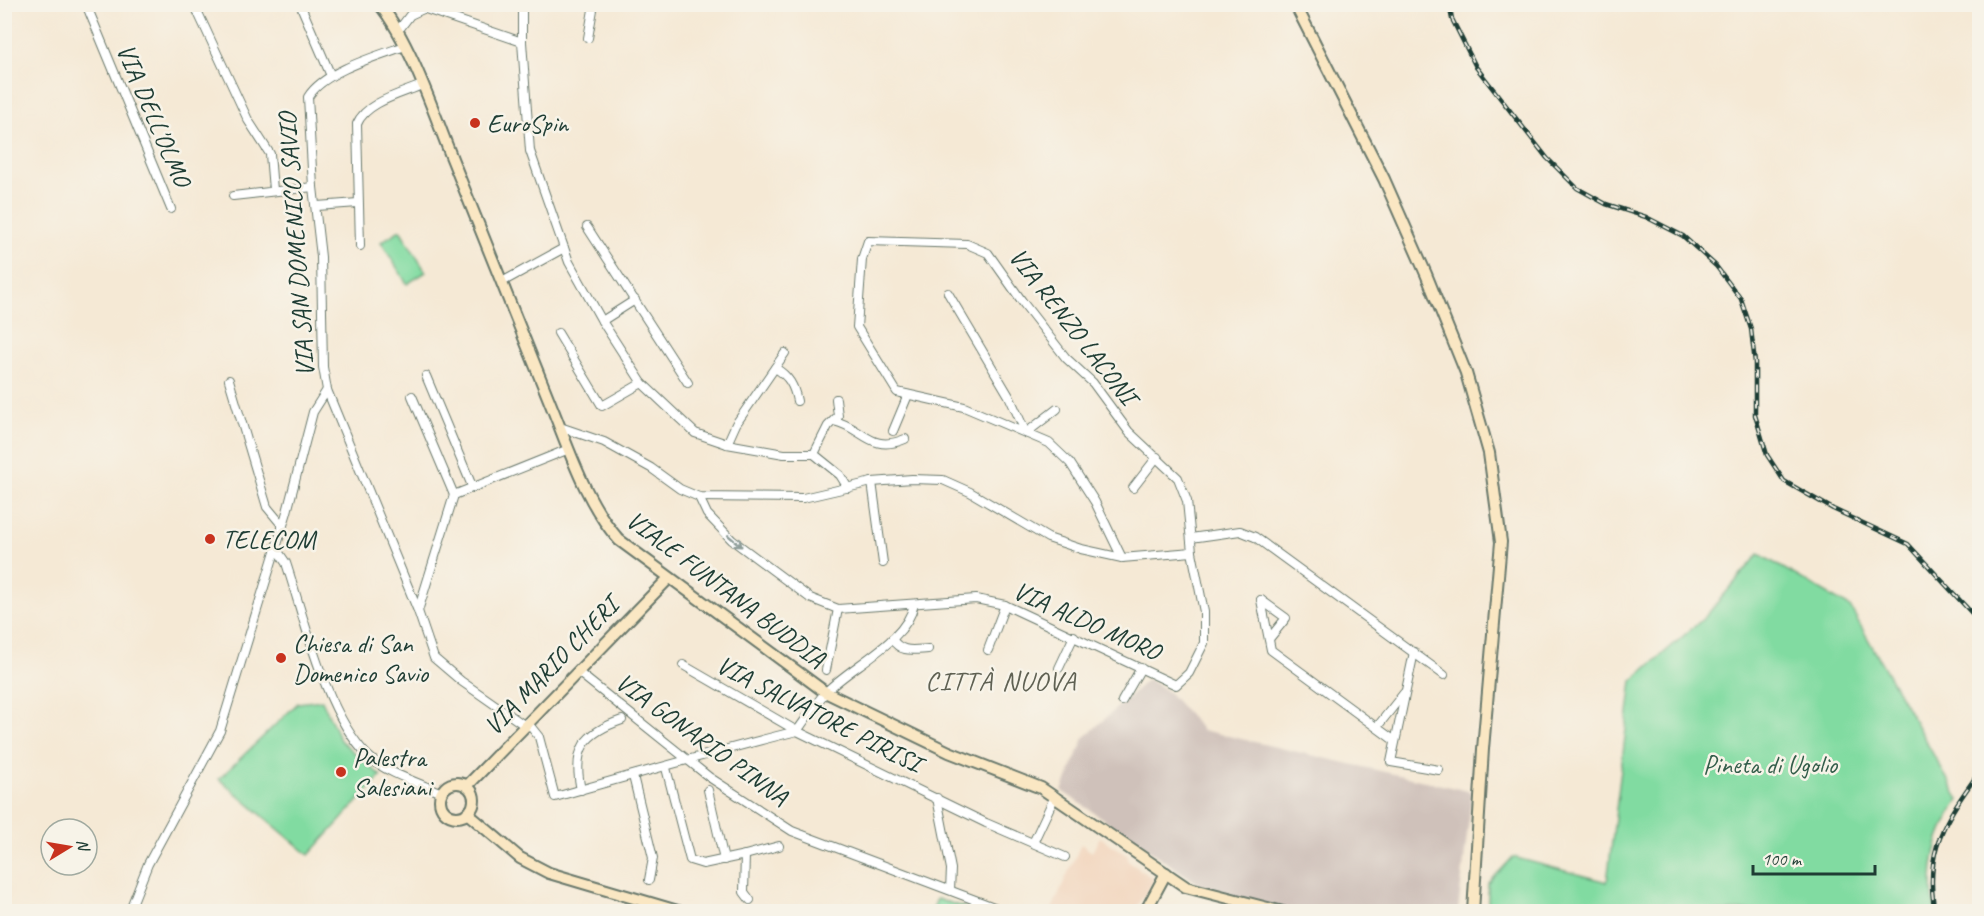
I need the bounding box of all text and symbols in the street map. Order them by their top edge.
street label: VIA DELL'OLMO [109,39,200,194]
place label: EuroSpin [487,107,569,140]
street label: VIA SAN DOMENICO SAVIO [270,109,322,378]
marker: EuroSpin [468,116,482,130]
street label: VIA RENZO LACONI [1002,241,1148,415]
street label: VIALE FUNTANA BUDDIA [620,503,833,675]
place label: TELECOM [222,523,318,556]
marker: TELECOM [203,532,217,546]
one-way arrow [727,535,743,548]
street label: VIA ALDO MORO [1008,574,1168,669]
street label: VIA MARIO CHERI [477,586,629,742]
place label: Chiesa di San Domenico Savio [293,627,430,690]
street label: VIA SALVATORE PIRISI [711,648,932,782]
marker: Chiesa di San Domenico Savio [274,651,288,665]
district label: CITTÀ NUOVA [925,664,1077,698]
street label: VIA GONARIO PINNA [609,665,795,813]
place label: Palestra Salesiani [353,741,434,804]
park label: Pineta di Ugolio [1703,748,1839,781]
marker: Palestra Salesiani [334,765,348,779]
north arrow [39,817,99,877]
text: N [72,838,94,854]
scale bar [1753,838,1874,876]
text: 100 m [1762,848,1803,870]

